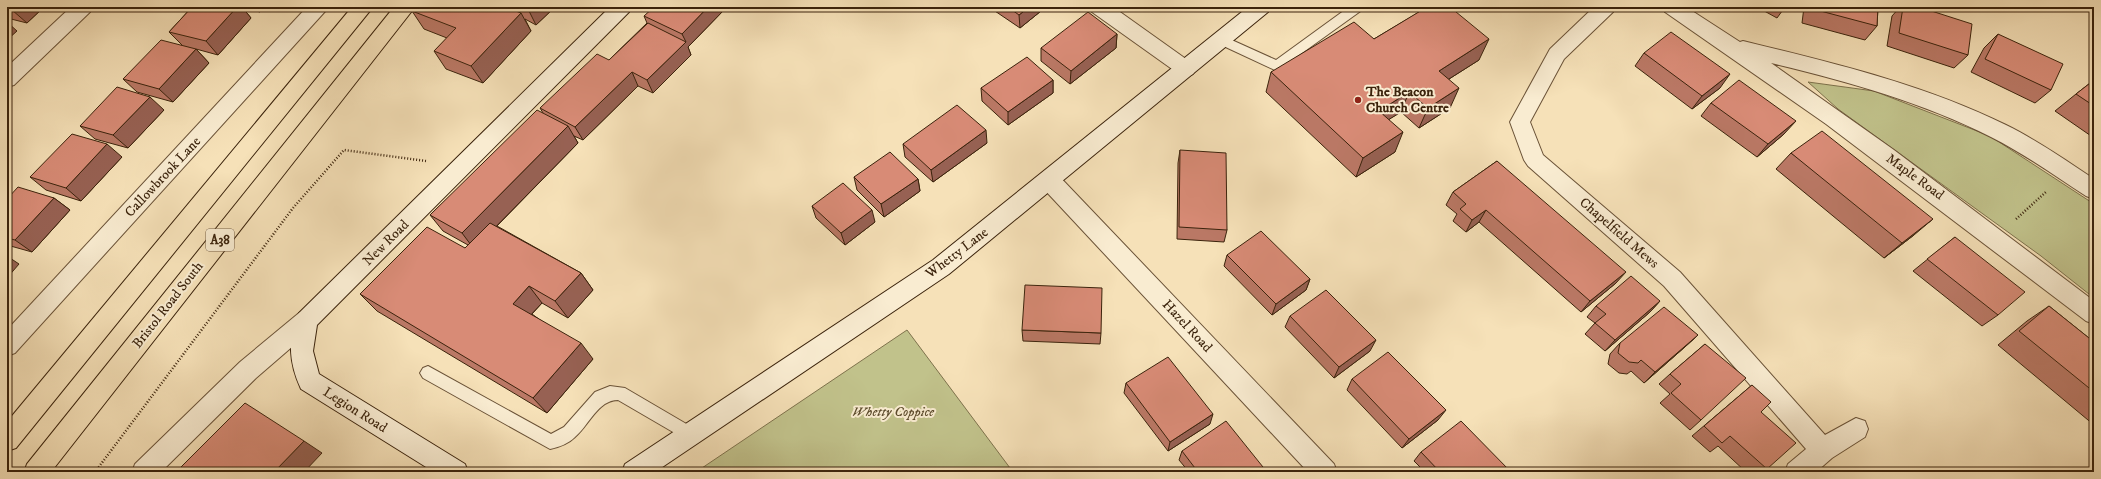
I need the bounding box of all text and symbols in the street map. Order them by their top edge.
place label: The Beacon Church Centre [1365,83,1449,117]
marker: The Beacon Church Centre [1353,95,1363,105]
street label: Callowbrook Lane [121,133,205,221]
street label: Maple Road [1882,150,1948,204]
street label: Chapelfield Mews [1576,194,1663,273]
street label: New Road [359,216,413,270]
street label: Whetty Lane [921,223,992,283]
road number: A38 [206,229,234,251]
street label: Bristol Road South [128,257,208,352]
street label: Hazel Road [1158,296,1216,356]
street label: Legion Road [320,383,390,437]
park label: Whetty Coppice [852,403,935,421]

